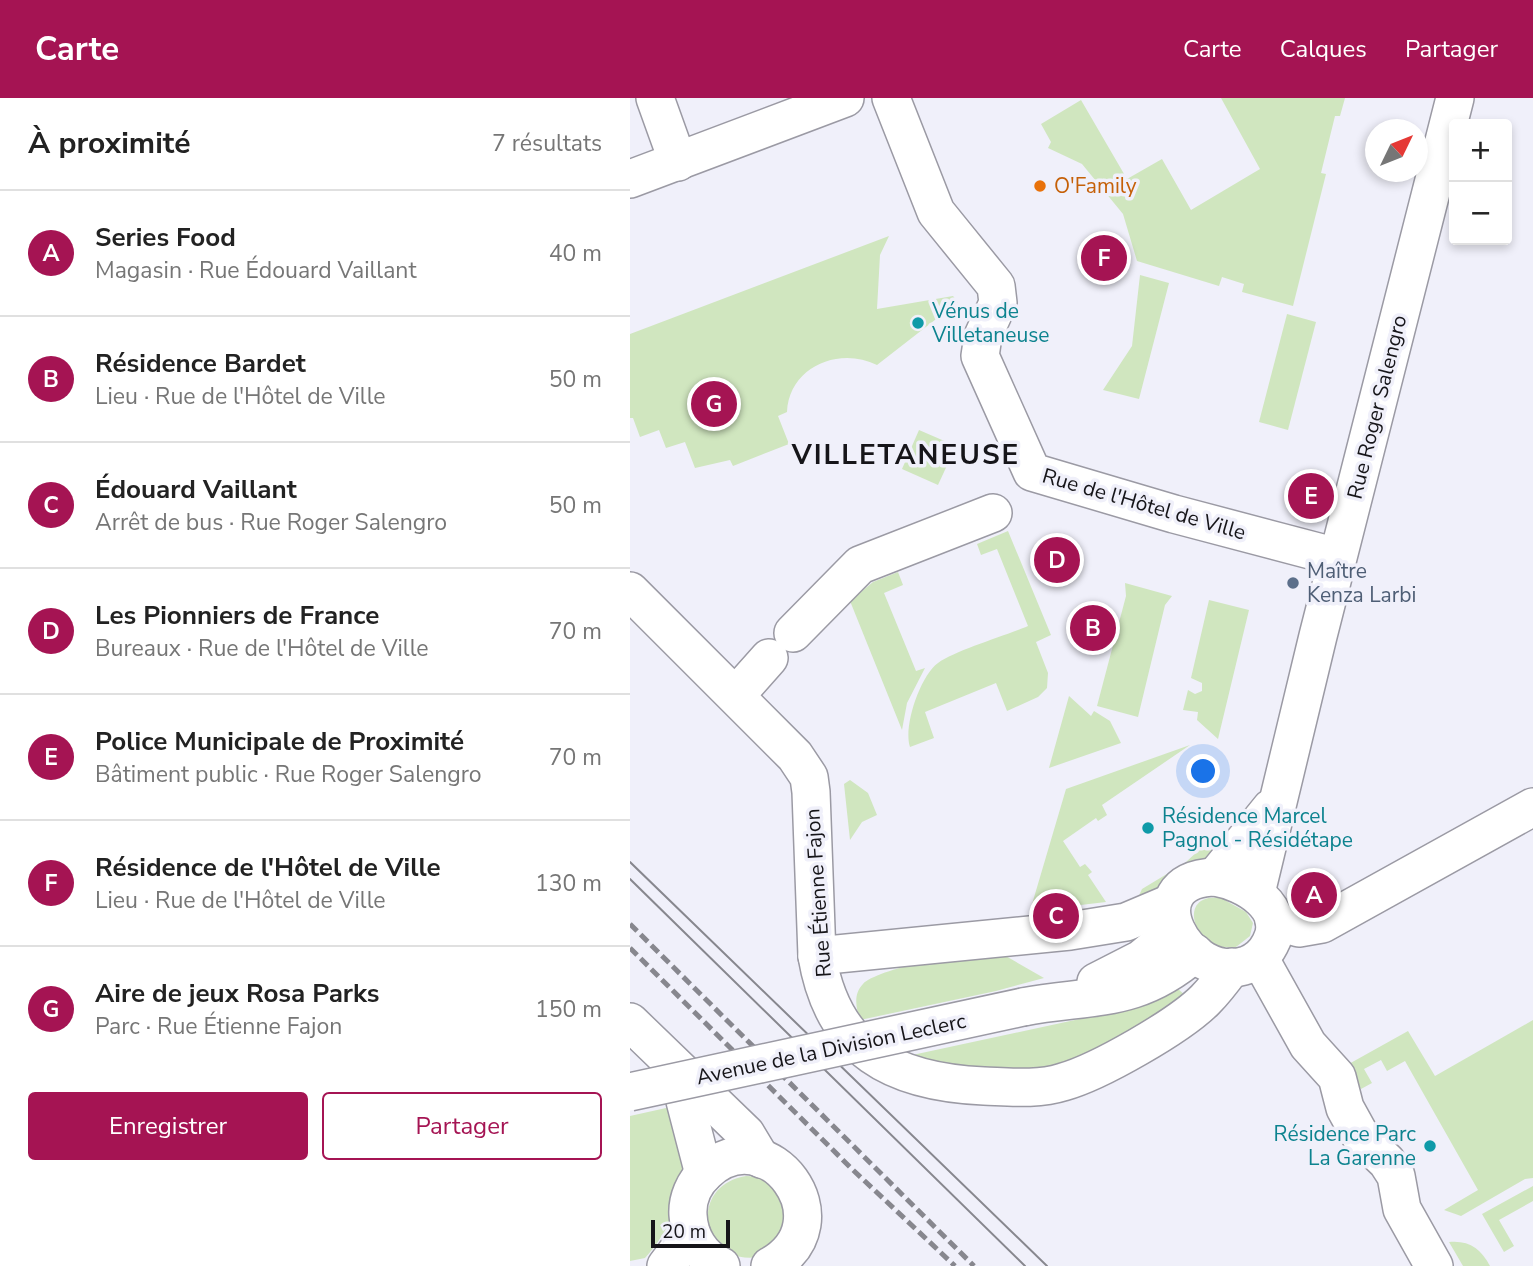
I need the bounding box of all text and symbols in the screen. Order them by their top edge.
text: Carte [35,27,119,72]
text: Carte [1183,33,1242,65]
text: Calques [1280,33,1367,65]
text: Partager [1405,33,1498,65]
north arrow [1365,119,1428,182]
map controls [1449,119,1512,245]
button: + [1449,119,1512,182]
text: À proximité [28,123,190,164]
text: 7 résultats [492,128,602,159]
place label: O'Family [1054,172,1137,200]
marker: O'Family [1032,178,1048,194]
button: − [1449,182,1512,245]
text: Series Food [95,220,236,255]
pin: F [1081,232,1127,284]
text: A [42,238,60,269]
text: 40 m [549,238,602,269]
text: Magasin · Rue Édouard Vaillant [95,255,416,286]
place label: Vénus de Villetaneuse [931,297,1049,349]
street label: Rue Roger Salengro [1341,312,1413,502]
marker: Vénus de Villetaneuse [910,315,926,331]
text: Résidence Bardet [95,346,306,381]
text: B [43,364,59,395]
text: 50 m [549,364,602,395]
pin: G [691,378,737,430]
text: Lieu · Rue de l'Hôtel de Ville [95,381,386,412]
district label: VILLETANEUSE [791,436,1020,474]
street label: Rue de l'Hôtel de Ville [1039,462,1249,546]
pin: E [1288,470,1334,522]
text: Édouard Vaillant [95,472,297,507]
text: C [43,490,59,521]
text: 50 m [549,490,602,521]
text: Arrêt de bus · Rue Roger Salengro [95,507,447,538]
pin: D [1034,534,1080,586]
place label: Maître Kenza Larbi [1307,557,1416,609]
marker: Maître Kenza Larbi [1285,575,1301,591]
text: Les Pionniers de France [95,598,379,633]
pin: B [1070,602,1116,654]
text: D [42,616,60,647]
text: 70 m [549,616,602,647]
text: Bureaux · Rue de l'Hôtel de Ville [95,633,429,664]
text: Police Municipale de Proximité [95,724,464,759]
text: E [44,742,58,773]
text: 70 m [549,742,602,773]
your location [1186,754,1220,788]
text: Bâtiment public · Rue Roger Salengro [95,759,482,790]
place label: Résidence Marcel Pagnol - Résidétape [1162,802,1353,854]
street label: Rue Étienne Fajon [798,808,838,978]
marker: Résidence Marcel Pagnol - Résidétape [1140,820,1156,836]
text: Résidence de l'Hôtel de Ville [95,850,441,885]
text: F [45,868,57,899]
text: 130 m [535,868,602,899]
pin: A [1291,869,1337,921]
text: Lieu · Rue de l'Hôtel de Ville [95,885,386,916]
pin: C [1033,890,1079,942]
text: Aire de jeux Rosa Parks [95,976,379,1011]
text: G [43,994,59,1025]
text: 150 m [535,994,602,1025]
street label: Avenue de la Division Leclerc [694,1007,969,1091]
text: Parc · Rue Étienne Fajon [95,1011,342,1042]
button: Enregistrer [28,1092,308,1160]
button: Partager [322,1092,602,1160]
place label: Résidence Parc La Garenne [1274,1120,1416,1172]
marker: Résidence Parc La Garenne [1422,1138,1438,1154]
scale bar [651,1217,730,1249]
text: 20 m [662,1219,706,1245]

